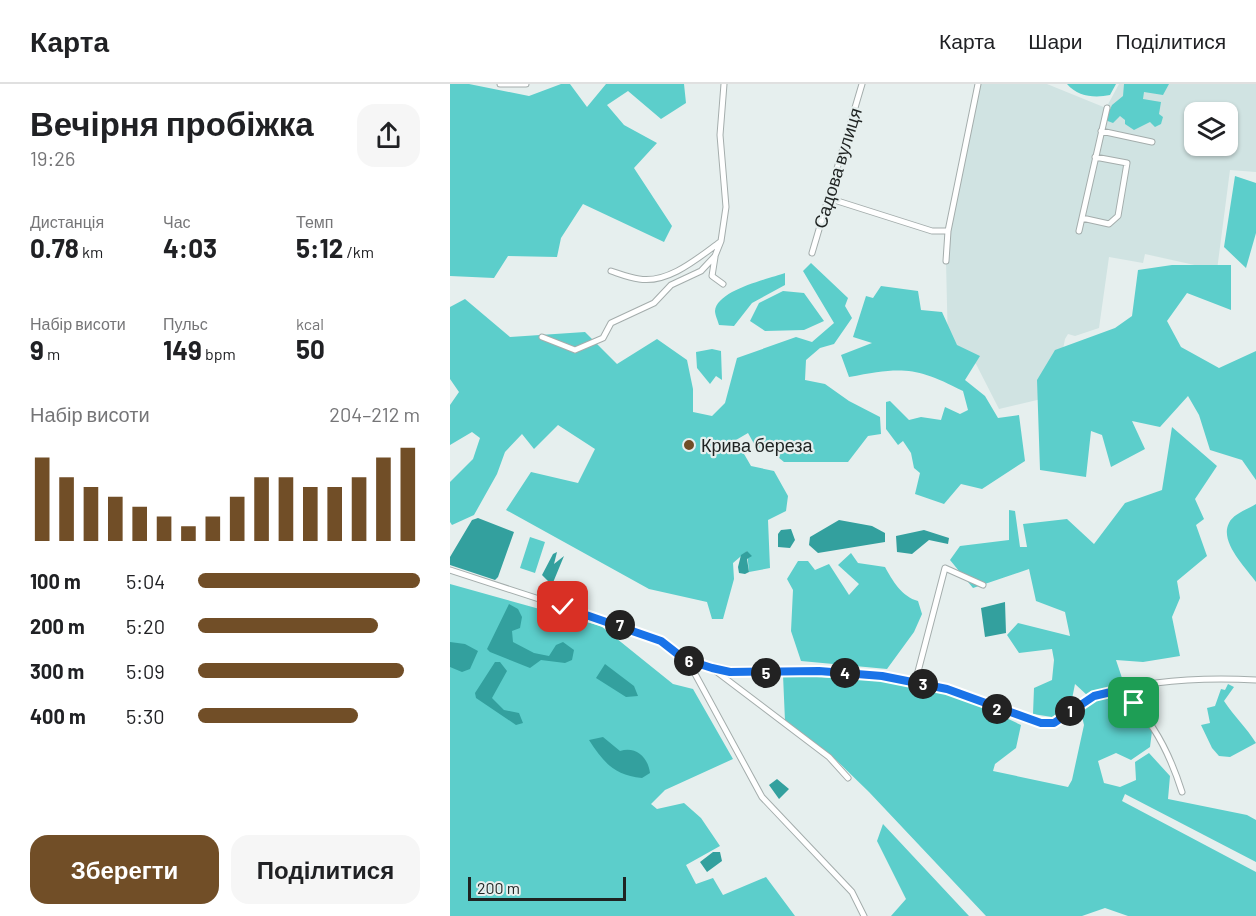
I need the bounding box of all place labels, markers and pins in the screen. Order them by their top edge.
place label: Крива береза [701,434,814,456]
marker: Крива береза [682,438,696,452]
pin [537,581,588,632]
pin: 7 [605,610,635,640]
pin: 6 [674,646,704,676]
pin: 5 [751,658,781,688]
pin: 4 [830,658,860,688]
pin: 3 [908,669,938,699]
pin [1108,677,1159,728]
pin: 2 [982,694,1012,724]
pin: 1 [1055,696,1085,726]

